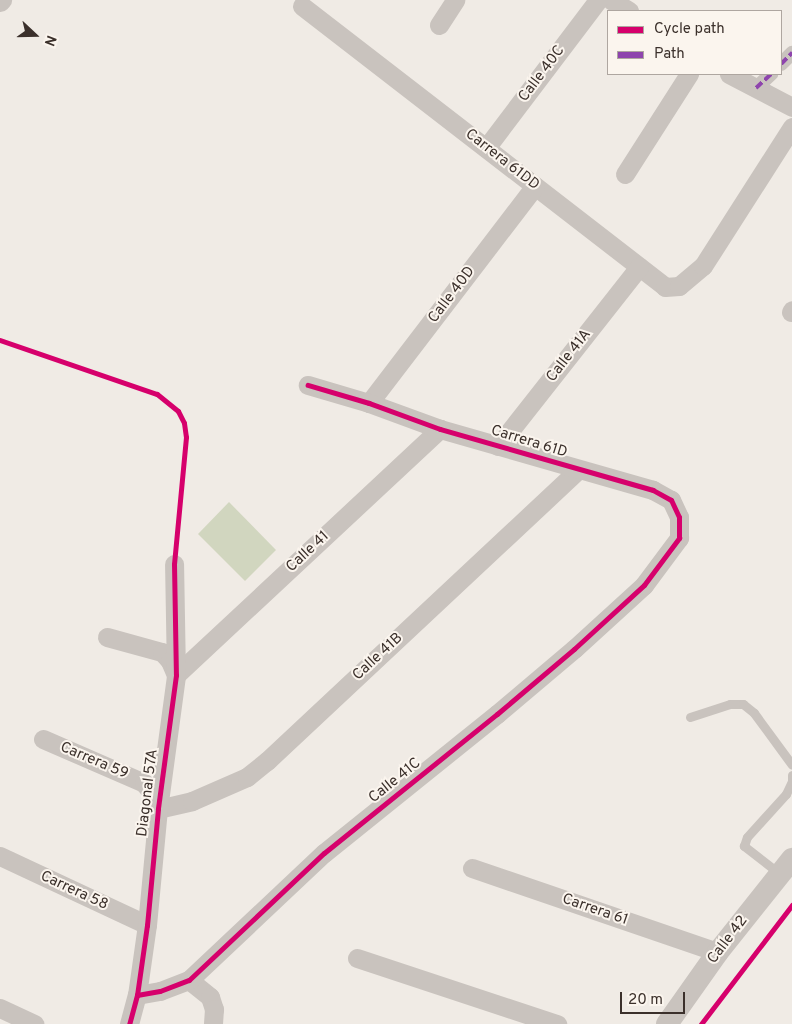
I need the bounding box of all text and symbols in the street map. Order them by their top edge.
north arrow [10,10,60,60]
legend [607,10,782,75]
text: Cycle path [654,20,725,39]
text: N [40,33,59,48]
street label: Calle 40C [515,42,569,106]
text: Path [654,45,685,64]
street label: Carrera 61DD [461,125,543,195]
street label: Calle 40D [425,263,479,327]
street label: Calle 41A [543,326,595,386]
street label: Carrera 61D [489,422,569,462]
street label: Calle 41 [283,528,333,576]
street label: Calle 41B [349,629,407,685]
street label: Carrera 59 [57,739,131,783]
street label: Diagonal 57A [134,748,162,838]
street label: Calle 41C [365,755,425,807]
street label: Carrera 58 [37,867,111,915]
street label: Carrera 61 [560,890,630,930]
street label: Calle 42 [704,912,752,968]
scale bar [622,982,687,1014]
text: 20 m [628,991,663,1010]

